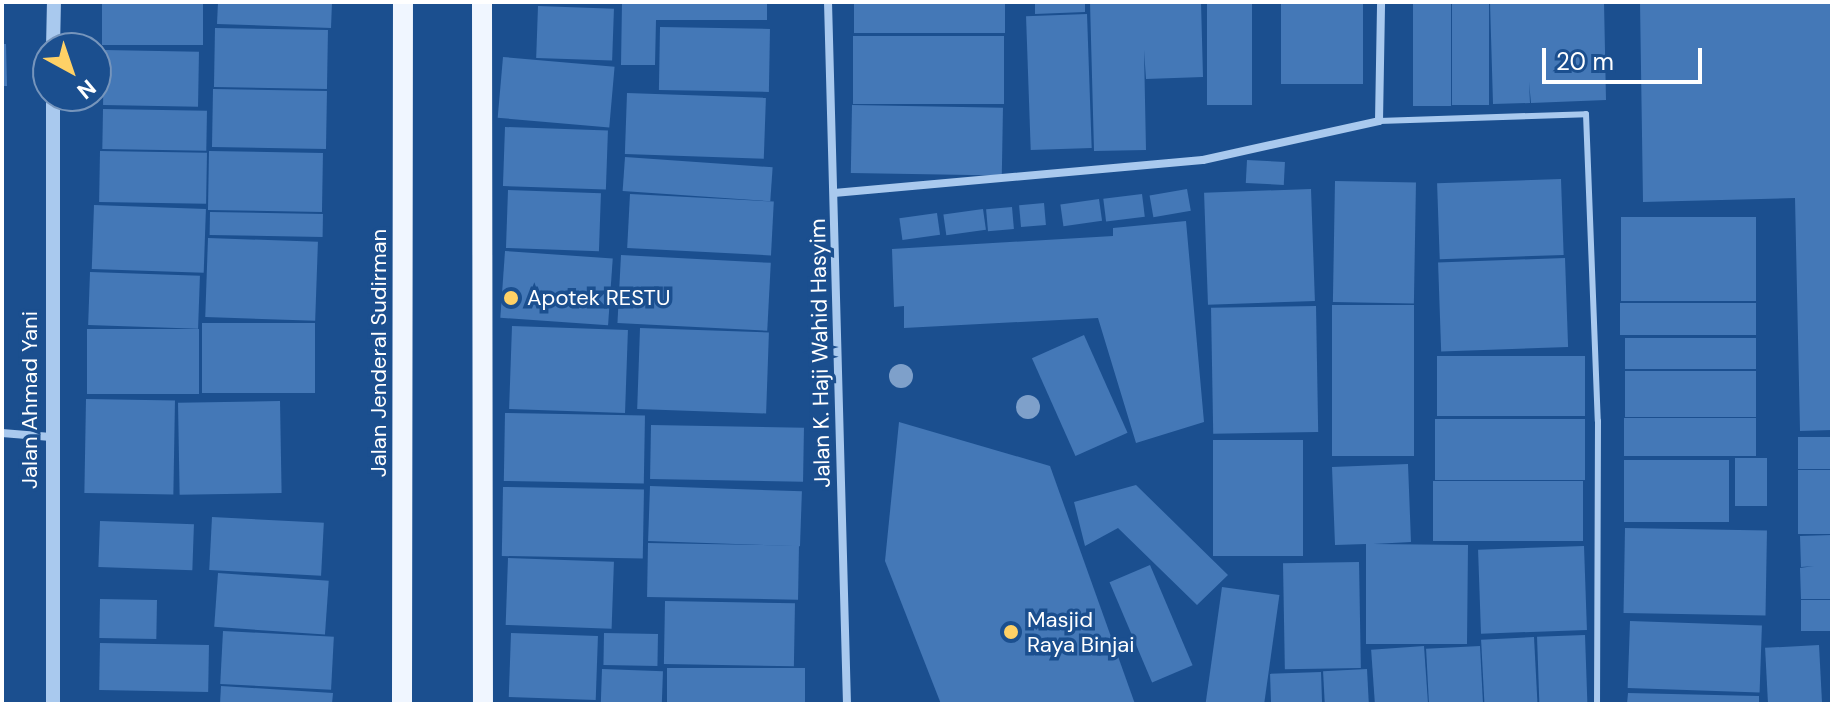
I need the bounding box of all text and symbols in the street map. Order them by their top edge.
north arrow [32,32,112,112]
scale bar [1546,32,1706,82]
text: 20 m [1556,46,1614,77]
text: N [71,73,102,105]
street label: Jalan K. Haji Wahid Hasyim [804,218,836,488]
street label: Jalan Jenderal Sudirman [366,229,392,477]
place label: Apotek RESTU [527,285,670,311]
marker: Apotek RESTU [502,289,520,307]
street label: Jalan Ahmad Yani [17,311,43,489]
place label: Masjid Raya Binjai [1027,606,1135,658]
marker: Masjid Raya Binjai [1002,623,1020,641]

